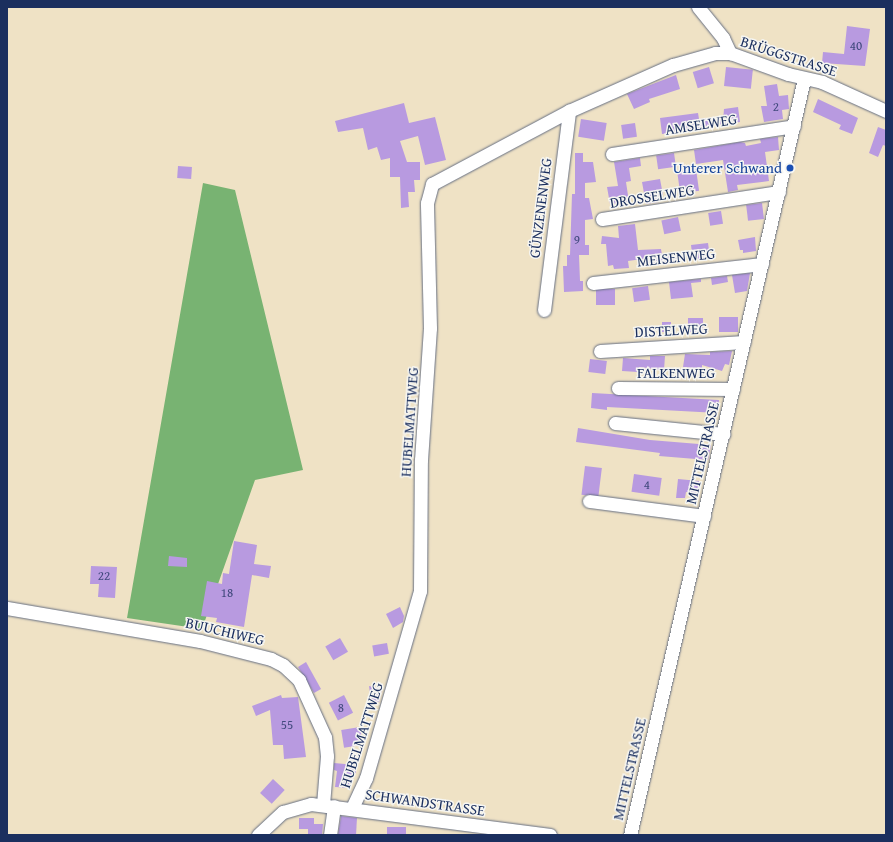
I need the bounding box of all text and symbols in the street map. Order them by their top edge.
street label: BRÜGGSTRASSE [738,32,840,80]
house number: 40 [850,38,862,54]
house number: 2 [773,99,779,115]
street label: AMSELWEG [664,109,738,139]
street label: GÜNZENENWEG [525,157,555,259]
place label: Unterer Schwand [673,159,782,177]
marker: Unterer Schwand [785,163,795,173]
street label: DROSSELWEG [609,180,695,212]
house number: 9 [574,232,580,248]
street label: MEISENWEG [636,244,716,270]
street label: DISTELWEG [634,319,708,341]
street label: FALKENWEG [637,364,715,382]
street label: HUBELMATTWEG [396,367,422,477]
street label: MITTELSTRASSE [681,400,723,506]
house number: 4 [644,477,650,493]
house number: 22 [98,568,110,584]
house number: 18 [221,585,233,601]
street label: BUUCHIWEG [184,613,266,649]
street label: HUBELMATTWEG [335,680,387,790]
house number: 8 [338,700,344,716]
street label: MITTELSTRASSE [608,716,650,822]
house number: 55 [281,717,293,733]
street label: SCHWANDSTRASSE [364,785,486,819]

